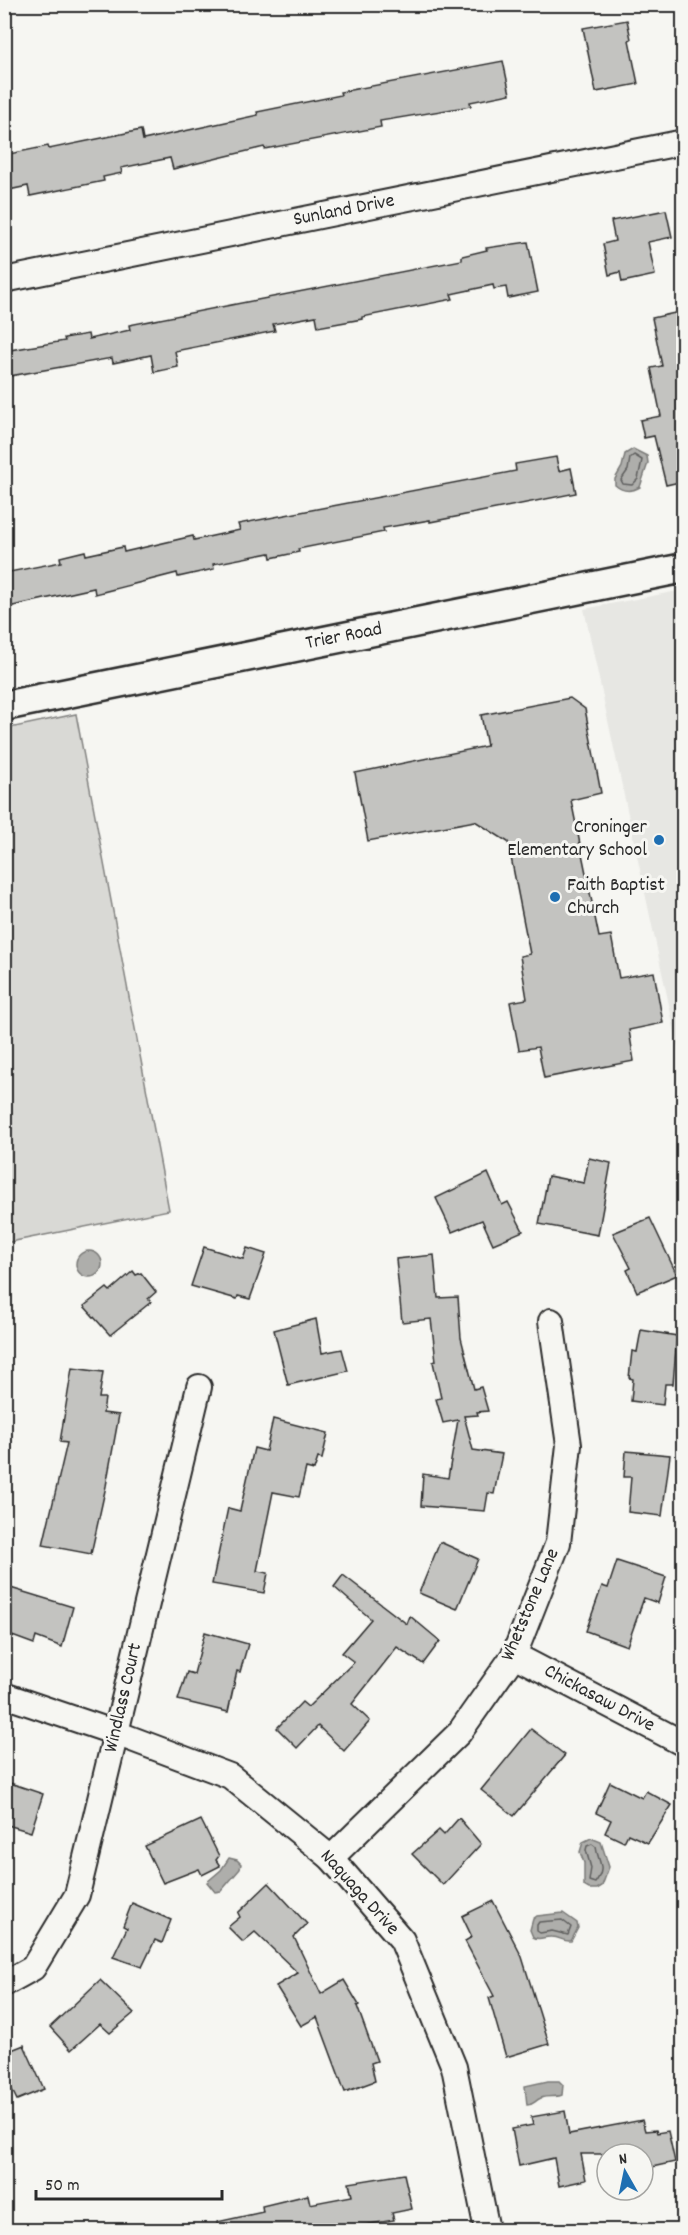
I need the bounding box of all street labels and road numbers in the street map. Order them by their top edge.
street label: Sunland Drive [291,187,397,235]
street label: Trier Road [303,616,385,658]
street label: Whetstone Lane [495,1544,567,1666]
street label: Windlass Court [98,1641,150,1755]
street label: Chickasaw Drive [539,1658,660,1740]
street label: Naquaga Drive [313,1844,405,1942]

